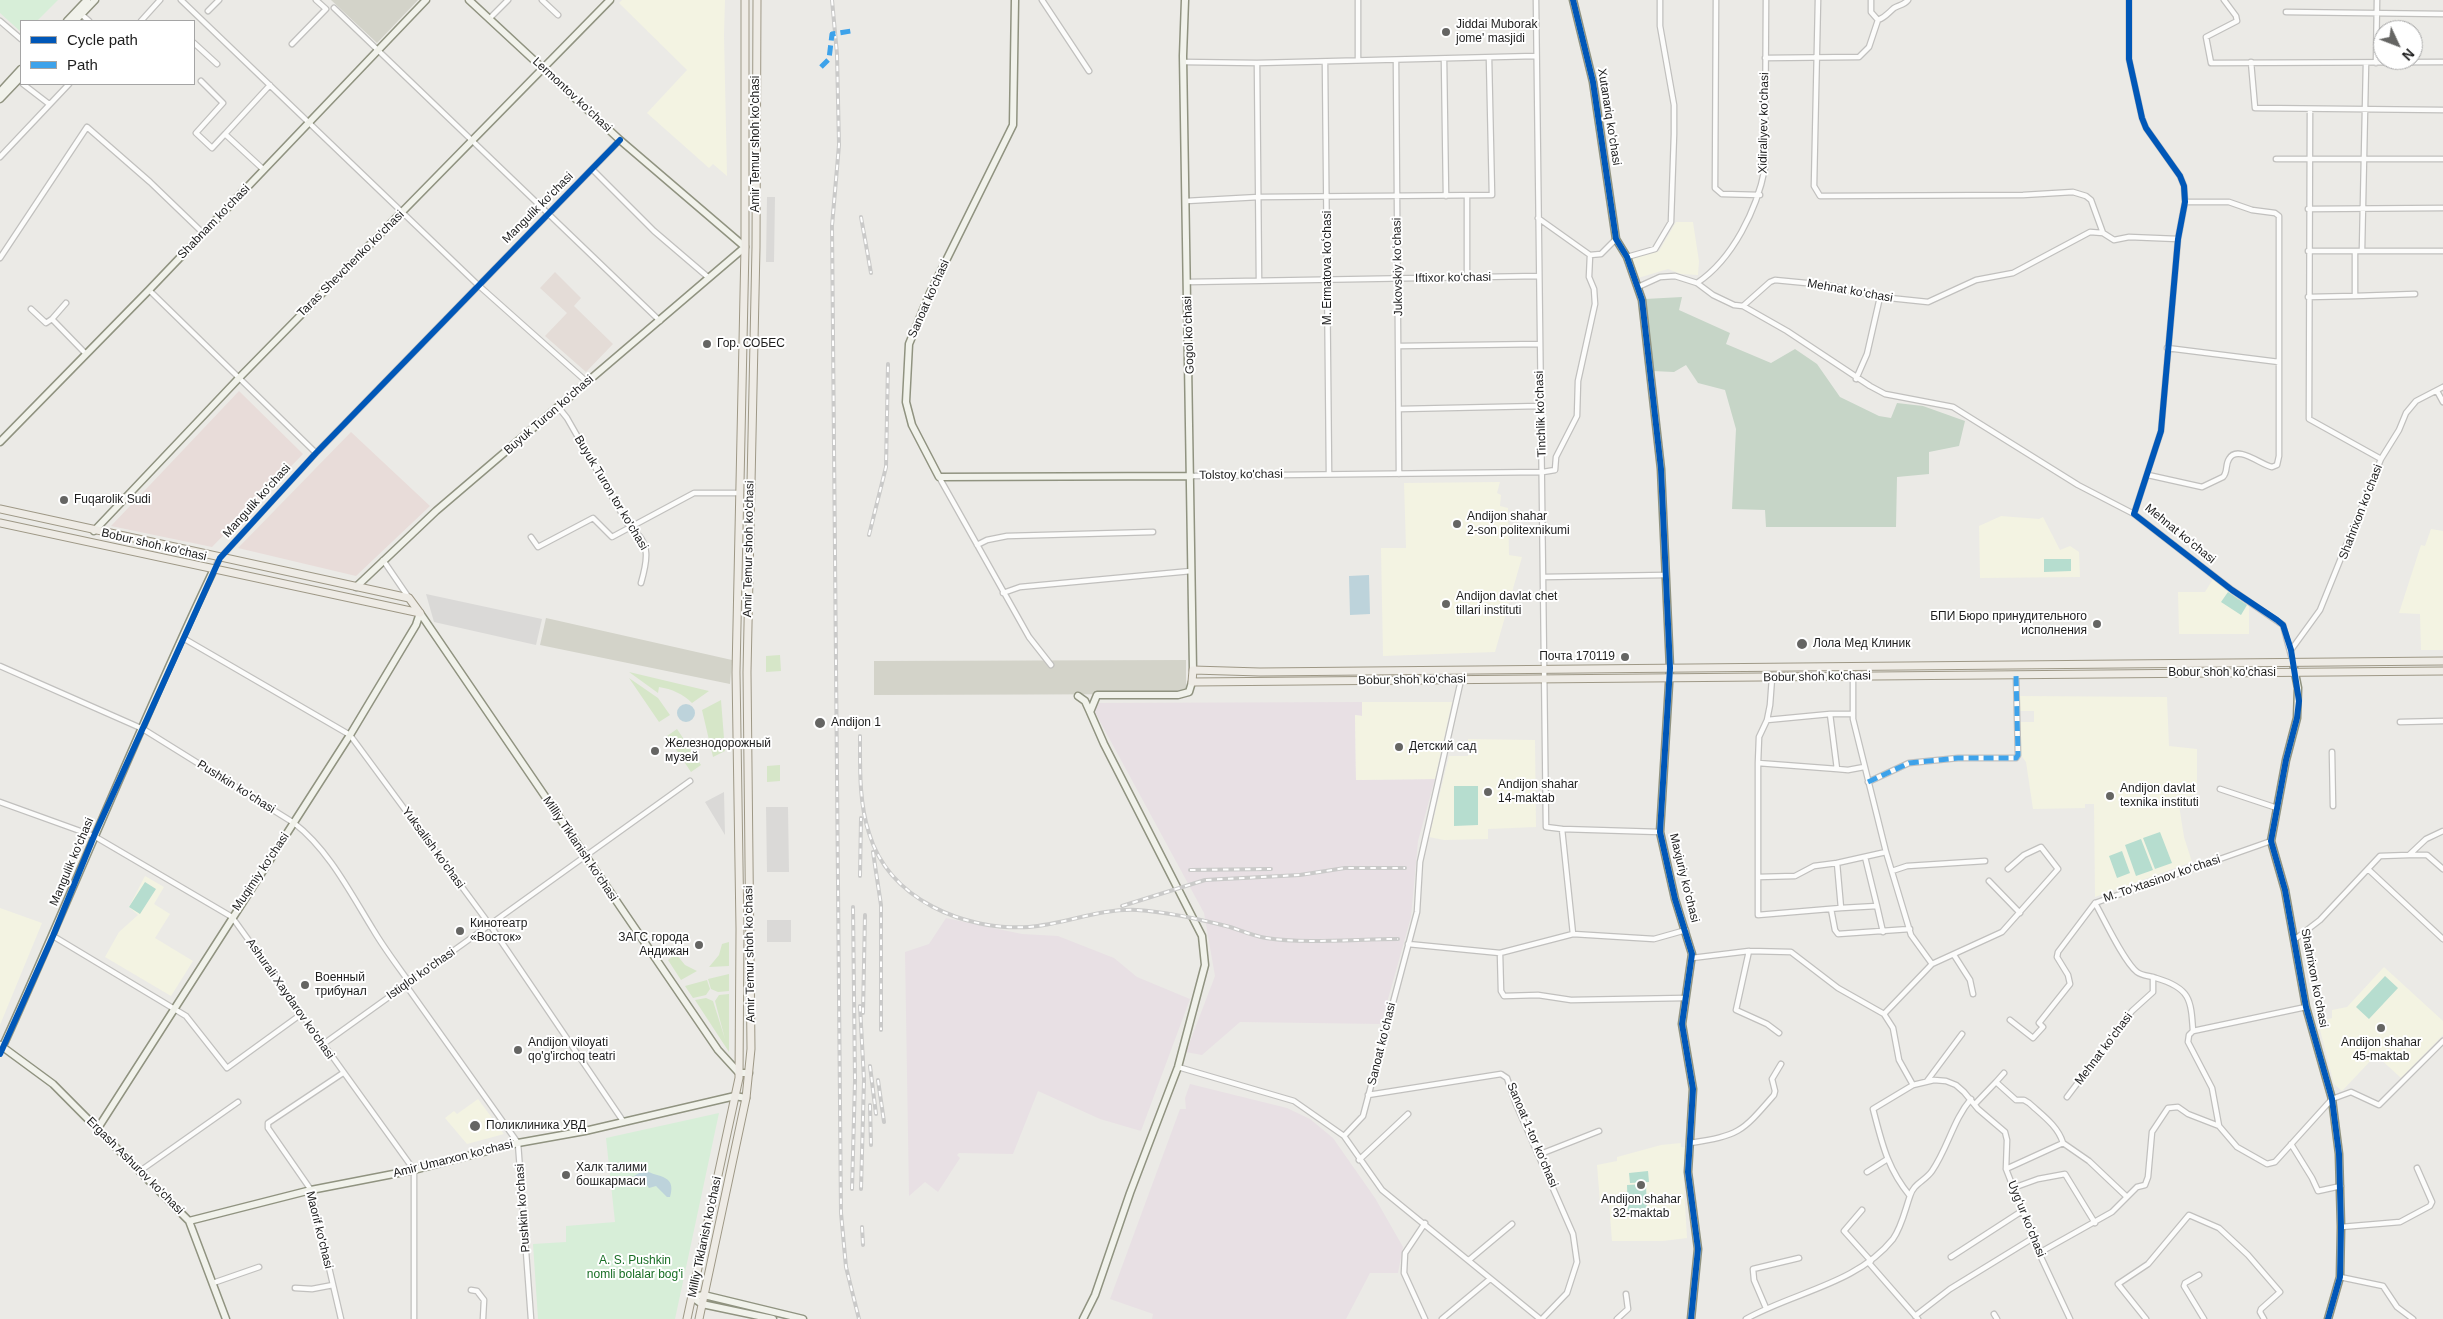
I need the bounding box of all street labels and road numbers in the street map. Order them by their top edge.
street label: Lermontov ko’chasi [529,54,615,136]
street label: Xutanariq koʻchasi [1594,67,1624,167]
street label: Xidiraliyev koʻchasi [1756,72,1772,174]
street label: Amir Temur shoh ko'chasi [749,75,763,213]
street label: Mangulik ko'chasi [500,170,576,246]
street label: Shabnam ko'chasi [175,182,253,262]
street label: Taras Shevchenko ko'chasi [295,208,407,320]
street label: M. Ermatova koʻchasi [1321,211,1335,325]
street label: Jukovskiy koʻchasi [1390,218,1406,316]
street label: Sanoat ko'chasi [905,258,953,340]
street label: Iftixor koʻchasi [1415,270,1491,286]
street label: Mehnat koʻchasi [1806,276,1894,306]
street label: Gogol ko'chasi [1180,296,1198,374]
street label: Tinchlik ko'chasi [1532,371,1550,457]
street label: Buyuk Turon ko'chasi [501,372,597,458]
street label: Buyuk Turon tor ko'chasi [571,433,651,553]
street label: Mangulik ko'chasi [220,461,294,541]
street label: Shahrixon koʻchasi [2336,462,2386,562]
street label: Tolstoy ko'chasi [1199,467,1283,483]
street label: Amir Temur shoh ko'chasi [741,480,757,618]
street label: Mehnat koʻchasi [2142,501,2218,567]
street label: Bobur shoh ko'chasi [100,526,208,564]
street label: Bobur shoh ko'chasi [2168,666,2276,680]
street label: Bobur shoh ko'chasi [1763,669,1871,685]
street label: Bobur shoh ko'chasi [1358,672,1466,688]
street label: Pushkin ko'chasi [194,757,278,817]
street label: Milliy Tiklanish ko'chasi [540,794,620,904]
street label: Yuksalish ko'chasi [399,805,467,891]
street label: Mangulik ko'chasi [47,816,97,908]
street label: Muqimiy ko'chasi [230,830,292,914]
street label: Maxjuriy koʻchasi [1666,832,1702,924]
street label: M. Toʻxtasinov koʻchasi [2102,852,2222,906]
street label: Amir Temur shoh ko'chasi [742,885,758,1023]
street label: Shahrixon koʻchasi [2297,927,2331,1029]
street label: Ashurali Xaydarov ko'chasi [243,936,337,1062]
street label: Istiqlol ko'chasi [384,945,458,1003]
street label: Sanoat koʻchasi [1365,1001,1399,1087]
street label: Mehnat koʻchasi [2072,1010,2136,1088]
street label: Sanoat 1-tor ko‘chasi [1503,1080,1561,1190]
street label: Ergash Ashurov ko'chasi [83,1114,187,1218]
street label: Amir Umarxon ko'chasi [392,1137,514,1181]
street label: Pushkin ko'chasi [513,1163,533,1253]
street label: Milliy Tiklanish ko'chasi [685,1175,725,1299]
street label: Uygʻur koʻchasi [2004,1179,2048,1259]
street label: Maorif ko'chasi [302,1190,336,1270]

